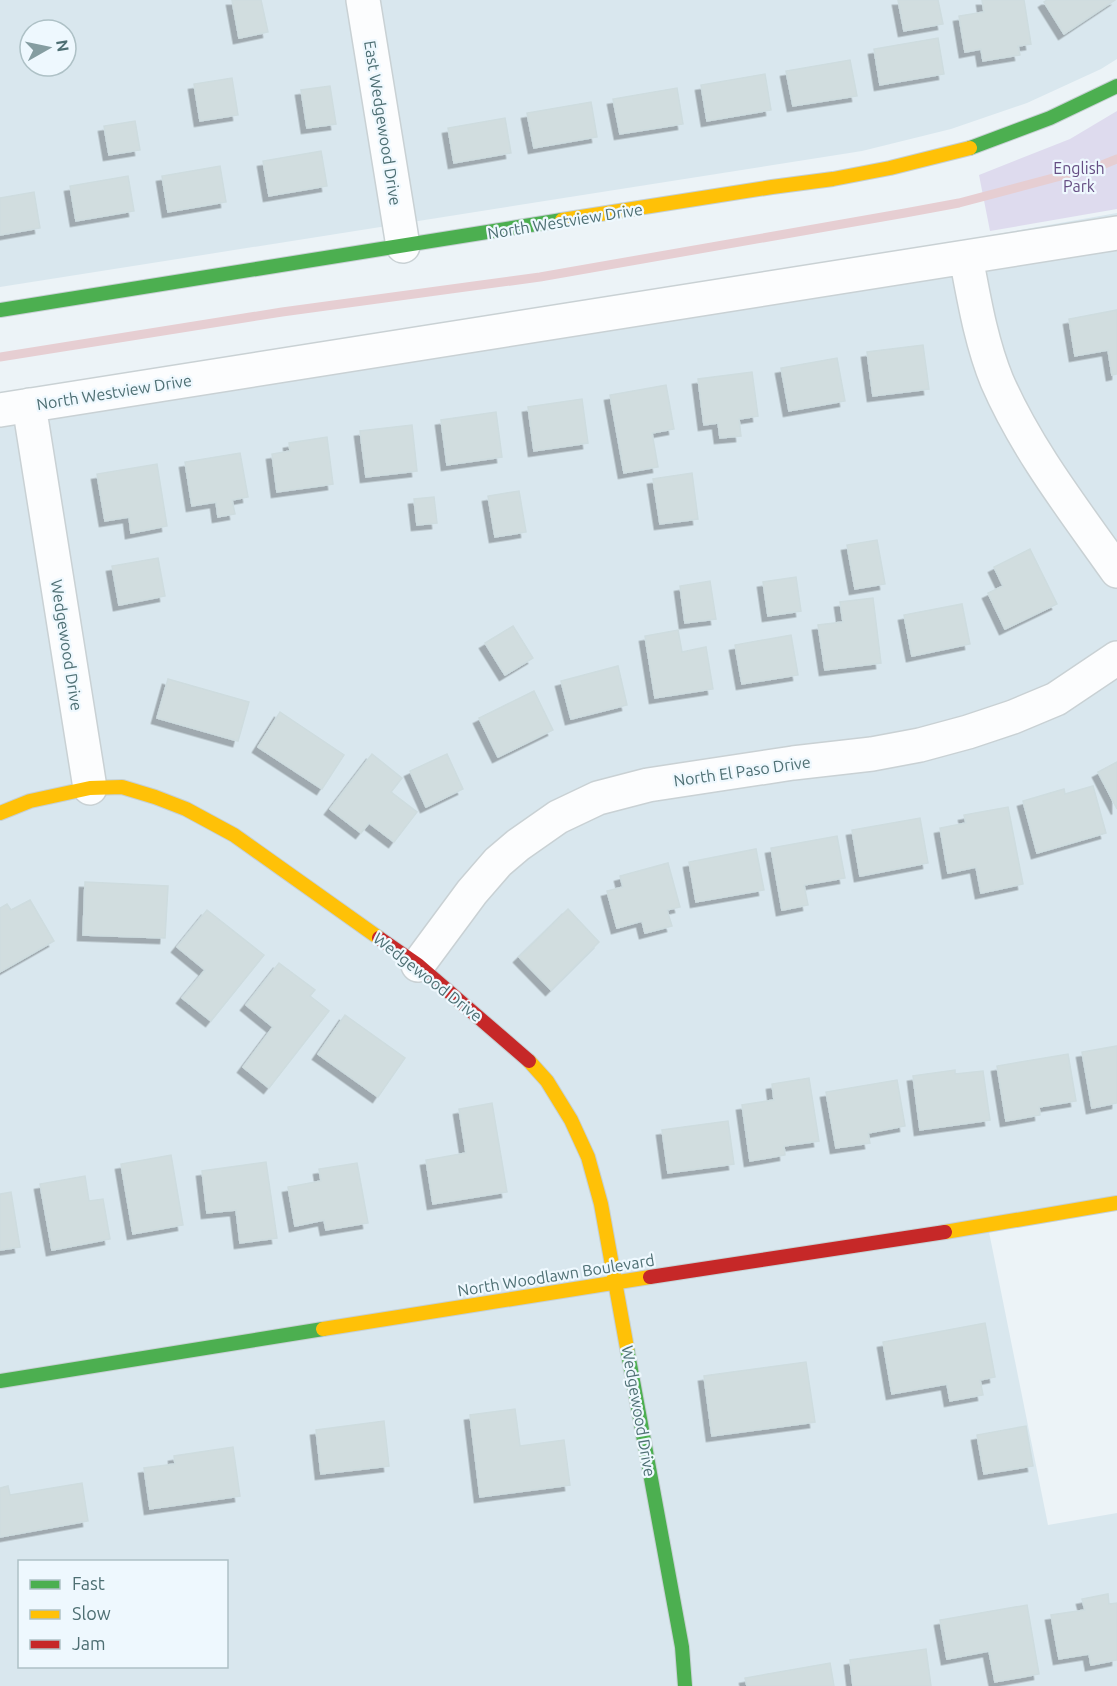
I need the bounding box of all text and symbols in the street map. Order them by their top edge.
north arrow [18,18,78,78]
text: N [53,38,73,53]
street label: East Wedgewood Drive [361,39,405,207]
park label: English Park [1053,159,1105,195]
street label: North Westview Drive [486,200,644,242]
street label: North Westview Drive [35,371,193,413]
street label: Wedgewood Drive [48,578,86,712]
street label: North El Paso Drive [672,752,812,790]
street label: Wedgewood Drive [370,929,486,1025]
street label: North Woodlawn Boulevard [456,1251,656,1299]
street label: Wedgewood Drive [619,1344,659,1478]
legend [18,1560,228,1668]
text: Fast [72,1573,105,1593]
text: Slow [72,1603,111,1623]
text: Jam [72,1633,106,1653]

